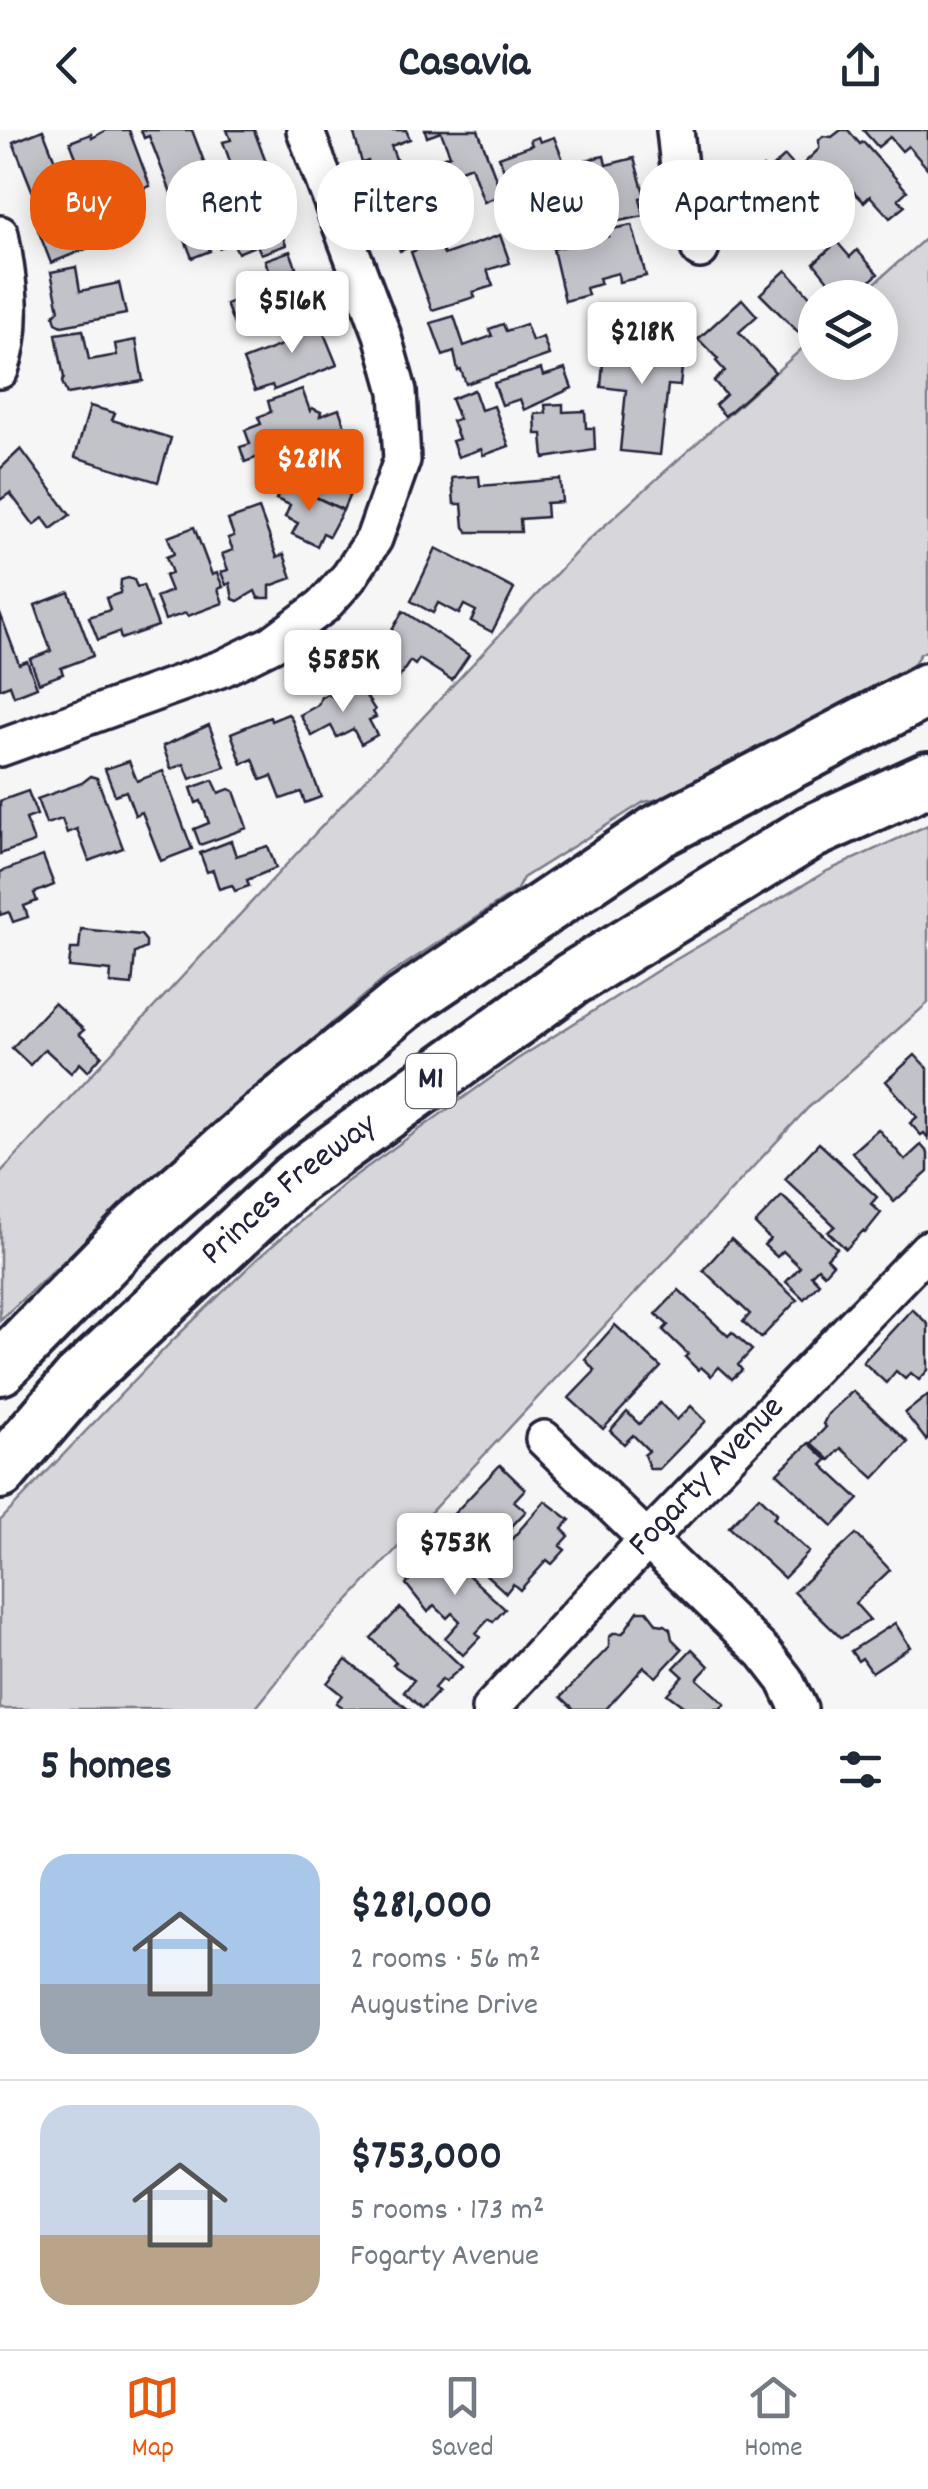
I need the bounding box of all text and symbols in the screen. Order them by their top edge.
text: Casavia [398,33,530,97]
icon: back [40,38,95,93]
icon: share [833,38,888,93]
chip: Buy [30,160,146,250]
chip: Rent [166,160,297,250]
chip: Filters [317,160,474,250]
chip: New [494,160,619,250]
chip: Apartment [639,160,855,250]
pin: $516K [222,271,362,356]
text: $516K [258,280,326,326]
map controls [798,280,898,380]
button: layers [798,280,898,380]
pin: $218K [572,302,712,387]
text: $218K [610,311,674,357]
pin: $281K [239,429,379,514]
text: $281K [277,438,341,484]
pin: $585K [273,630,413,715]
text: $585K [306,639,380,685]
road number: M1 [406,1054,456,1108]
street label: Princes Freeway [191,1102,389,1279]
street label: Fogarty Avenue [618,1385,798,1569]
pin: $753K [385,1513,525,1598]
text: $753K [419,1522,491,1568]
text: 5 homes [40,1739,172,1799]
icon: filters [833,1742,888,1797]
text: $281,000 [350,1878,492,1938]
icon: home [120,1894,240,2014]
text: 2 rooms · 56 m² [350,1938,541,1984]
text: Augustine Drive [350,1984,538,2030]
text: $753,000 [350,2129,502,2189]
icon: home [120,2145,240,2265]
text: 5 rooms · 173 m² [350,2189,544,2235]
text: Fogarty Avenue [350,2235,539,2281]
tab: Map [125,2370,180,2470]
tab: Saved [431,2370,494,2470]
tab: Home [744,2370,803,2470]

